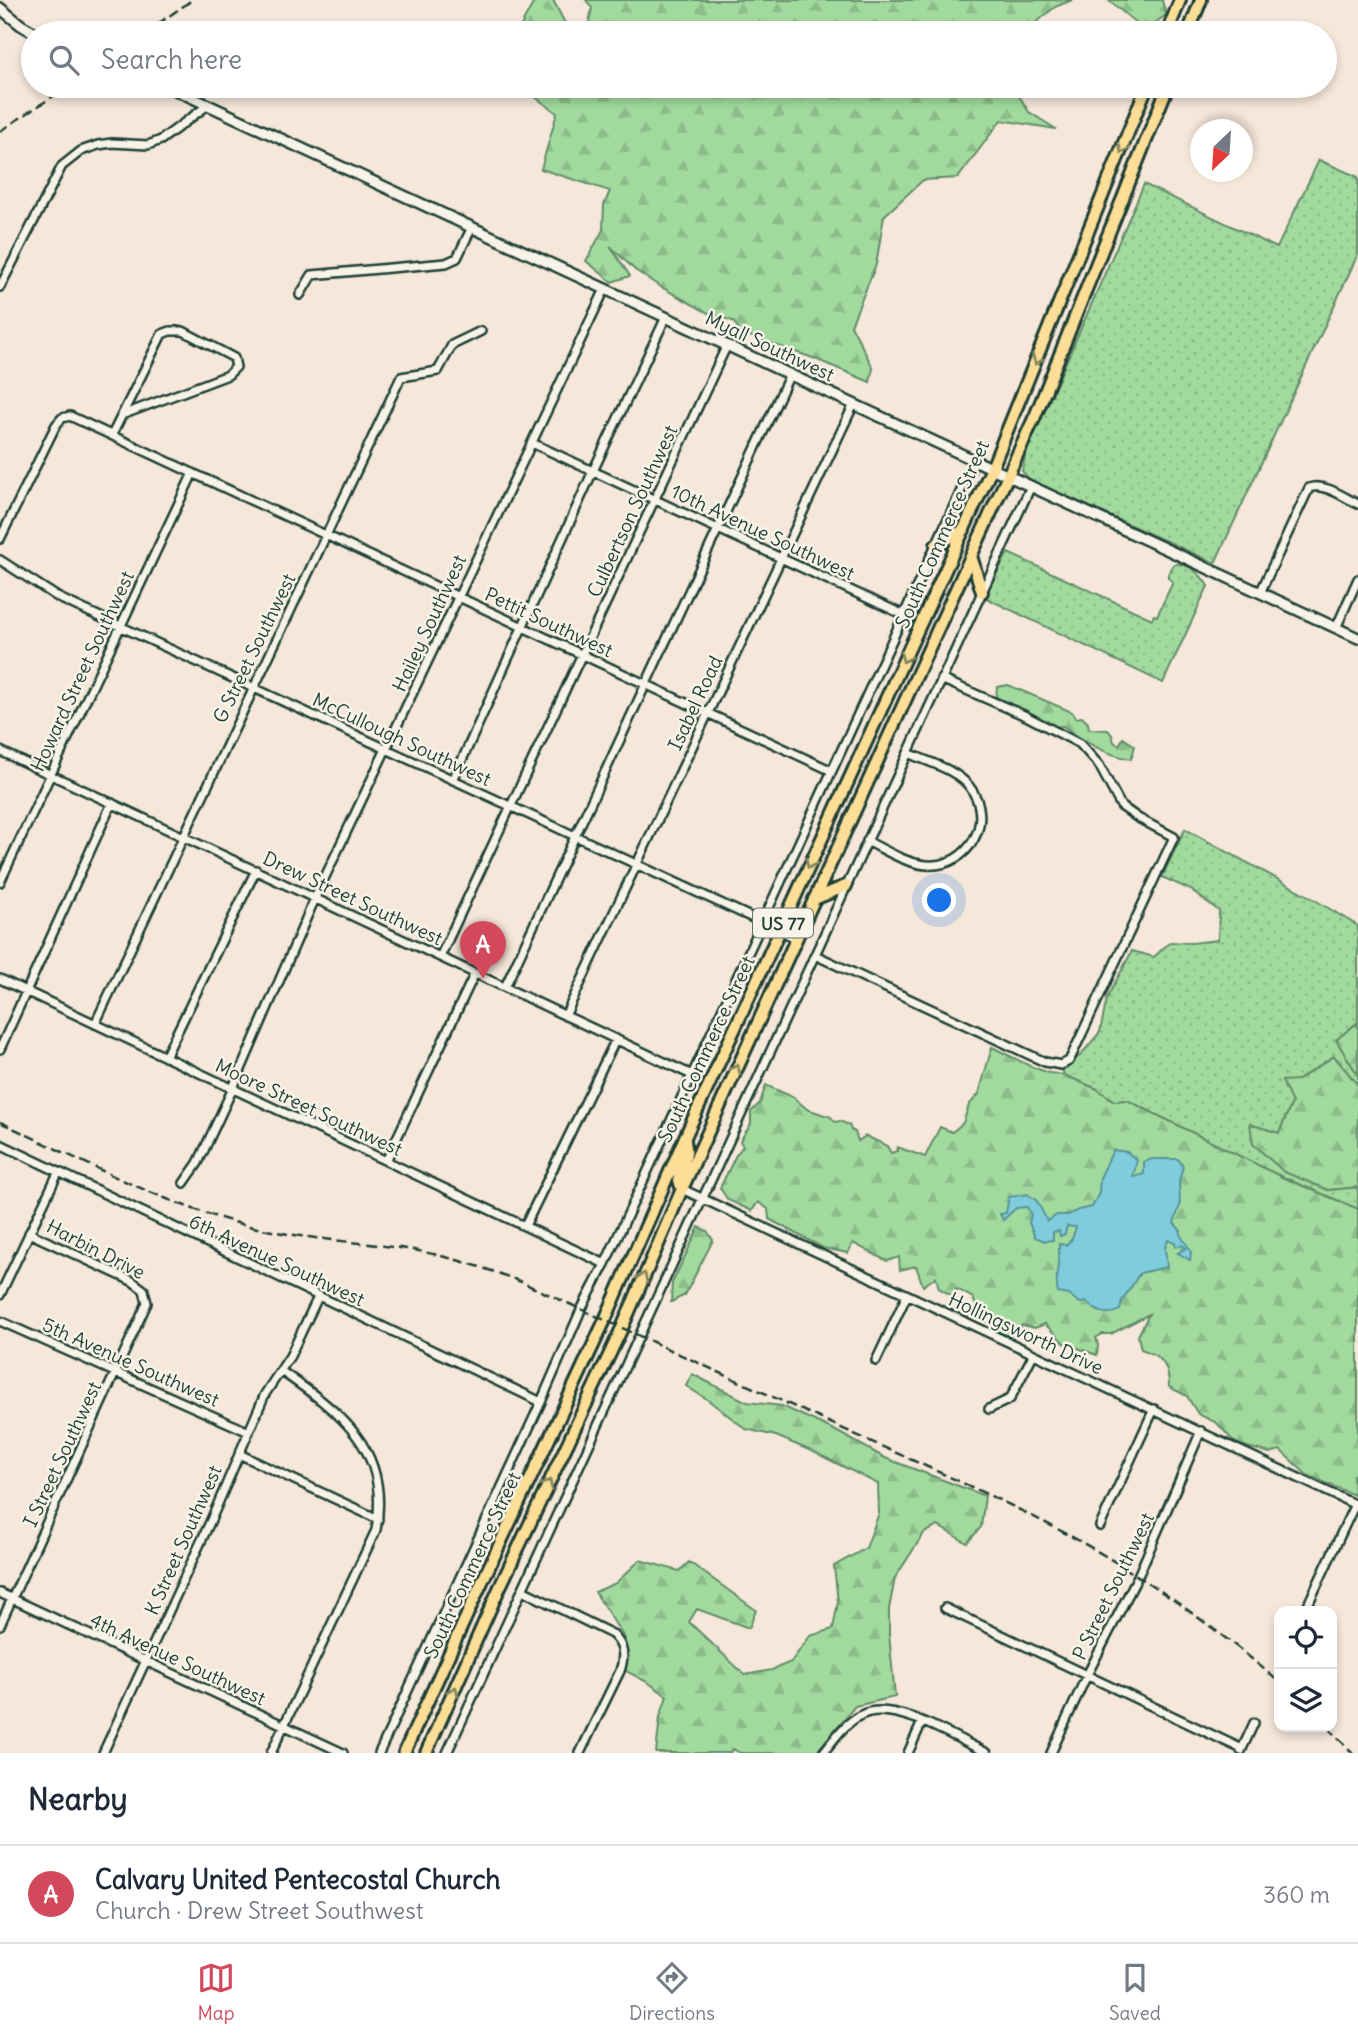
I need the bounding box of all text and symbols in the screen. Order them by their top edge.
search box [21,21,1337,98]
icon: search [45,41,83,79]
text: Search here [101,43,242,76]
north arrow [1190,119,1253,182]
one-way arrow [1117,143,1131,155]
street label: Myall Southwest [702,306,838,386]
one-way arrow [1031,353,1045,366]
street label: Culbertson Southwest [582,421,682,601]
street label: South Commerce Street [890,436,994,632]
street label: 10th Avenue Southwest [667,479,859,585]
street label: Hailey Southwest [387,551,471,695]
street label: Howard Street Southwest [25,567,139,775]
street label: G Street Southwest [207,569,301,727]
street label: Pettit Southwest [481,582,617,662]
one-way arrow [899,651,913,663]
street label: Isabel Road [663,652,727,754]
street label: McCullough Southwest [309,687,495,791]
street label: Drew Street Southwest [259,846,447,950]
one-way arrow [804,857,818,870]
your location [922,883,956,917]
road number: US 77 [753,908,813,938]
pin: A [460,921,506,979]
street label: South Commerce Street [652,952,760,1146]
street label: Moore Street Southwest [212,1053,406,1161]
one-way arrow [728,1064,742,1077]
street label: 6th Avenue Southwest [185,1209,369,1311]
street label: Harbin Drive [43,1214,149,1284]
one-way arrow [635,1272,649,1284]
street label: Hollingsworth Drive [945,1287,1107,1379]
street label: 5th Avenue Southwest [39,1312,223,1412]
street label: I Street Southwest [18,1377,106,1531]
street label: K Street Southwest [139,1461,227,1619]
street label: South Commerce Street [418,1468,526,1662]
one-way arrow [540,1479,554,1491]
street label: P Street Southwest [1067,1508,1159,1664]
map controls [1274,1606,1337,1732]
button: locate [1274,1606,1337,1669]
street label: 4th Avenue Southwest [86,1608,270,1710]
button: layers [1274,1669,1337,1732]
one-way arrow [446,1685,460,1698]
text: Nearby [28,1780,128,1818]
text: Calvary United Pentecostal Church [95,1863,501,1896]
text: A [44,1880,58,1909]
text: 360 m [1263,1880,1330,1909]
text: Church · Drew Street Southwest [95,1896,423,1925]
tab: Map [197,1959,235,2025]
tab: Directions [629,1959,715,2025]
tab: Saved [1109,1959,1161,2025]

